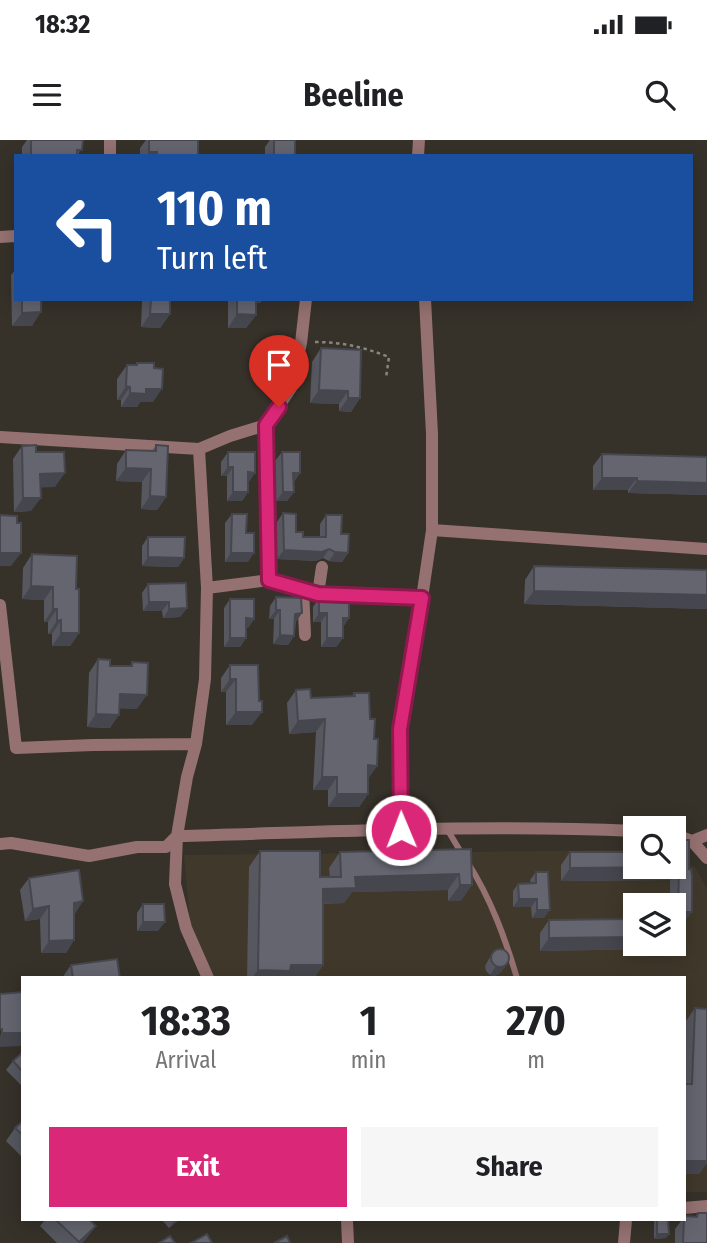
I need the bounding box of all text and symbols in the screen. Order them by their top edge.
text: 18:32 [35,9,90,40]
icon: menu [28,76,66,114]
text: Beeline [303,76,404,114]
icon: search [641,76,679,114]
text: 110 m [157,179,272,238]
icon: left [42,182,133,273]
text: Turn left [157,239,267,277]
pin [249,335,309,407]
icon: arrive [260,346,298,384]
position arrow [364,793,438,867]
map controls [623,816,686,956]
button: search [623,816,686,879]
button: layers [623,893,686,956]
text: 18:33 [141,996,231,1046]
text: 1 [360,996,378,1046]
text: 270 [506,996,566,1046]
text: Arrival [155,1046,216,1074]
text: min [351,1046,386,1074]
text: m [527,1046,545,1074]
button: Exit [49,1127,347,1207]
button: Share [361,1127,658,1207]

